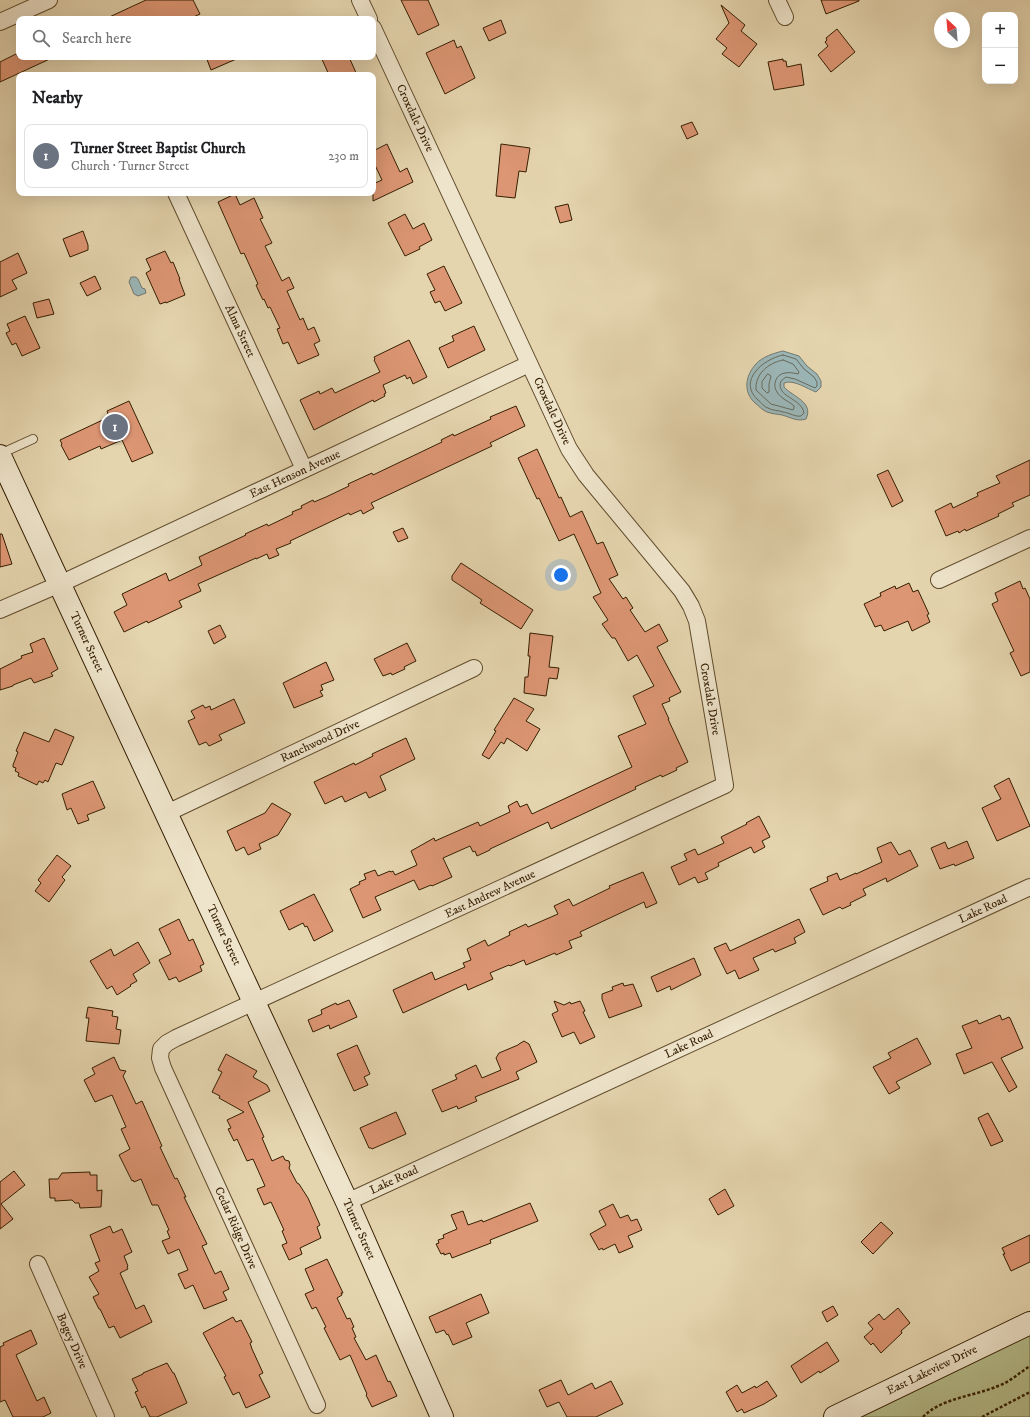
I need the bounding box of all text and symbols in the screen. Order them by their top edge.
north arrow [934,12,970,48]
map controls [982,12,1018,84]
button: + [982,12,1018,48]
search box [16,16,376,60]
icon: search [30,27,52,49]
text: Search here [62,29,131,48]
button: − [982,48,1018,84]
street label: Croxdale Drive [393,82,437,154]
text: Nearby [32,87,82,109]
text: Turner Street Baptist Church [71,139,246,158]
text: 1 [44,148,48,164]
text: 230 m [328,148,359,164]
text: Church · Turner Street [71,158,189,174]
street label: Alma Street [221,302,259,360]
street label: Croxdale Drive [530,375,574,447]
pin: 1 [102,412,128,442]
street label: East Henson Avenue [247,446,343,502]
your location [551,565,571,585]
street label: Turner Street [66,609,108,675]
street label: Croxdale Drive [696,662,724,736]
street label: Ranchwood Drive [278,716,362,766]
street label: East Andrew Avenue [442,866,538,922]
street label: Lake Road [956,891,1010,927]
street label: Turner Street [203,902,245,968]
street label: Lake Road [662,1026,716,1062]
street label: Lake Road [367,1162,421,1198]
street label: Cedar Ridge Drive [211,1185,261,1271]
street label: Turner Street [339,1196,379,1262]
street label: Bogey Drive [53,1311,91,1371]
street label: East Lakeview Drive [884,1342,980,1398]

